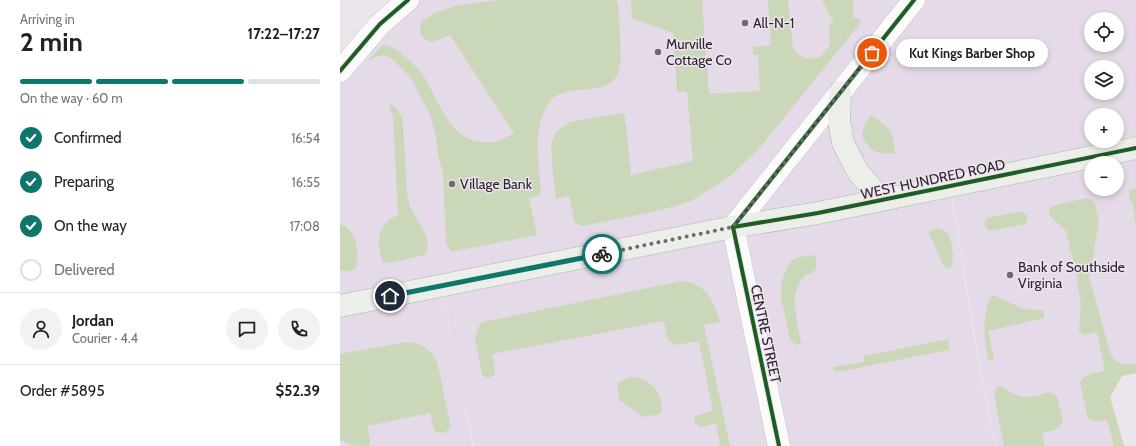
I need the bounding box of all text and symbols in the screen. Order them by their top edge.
text: Arriving in [20,11,75,27]
map controls [1084,12,1124,196]
button: locate [1084,12,1124,52]
place label: All-N-1 [753,14,794,32]
marker: All-N-1 [740,18,750,28]
text: 17:22–17:27 [248,25,320,43]
text: 2 min [20,26,83,58]
place label: Murville Cottage Co [666,35,732,69]
pin [855,36,889,70]
callout: Kut Kings Barber Shop [896,39,1048,67]
icon: bag [861,42,883,64]
text: Kut Kings Barber Shop [909,45,1035,61]
marker: Murville Cottage Co [653,47,663,57]
button: layers [1084,60,1124,100]
text: On the way · 60 m [20,90,123,106]
button: + [1084,108,1124,148]
icon: check [20,127,42,149]
text: Confirmed [54,129,122,147]
text: 16:54 [291,130,320,146]
street label: WEST HUNDRED ROAD [859,155,1007,203]
button: − [1084,156,1124,196]
icon: check [20,171,42,193]
text: Preparing [54,173,114,191]
text: 16:55 [292,174,320,190]
place label: Village Bank [460,175,533,193]
marker: Village Bank [447,179,457,189]
icon: check [20,215,42,237]
text: On the way [54,217,127,235]
text: 17:08 [290,218,320,234]
courier [582,234,622,274]
icon: bike [591,243,613,265]
place label: Bank of Southside Virginia [1018,258,1125,292]
text: Delivered [54,261,115,279]
marker: Bank of Southside Virginia [1005,270,1015,280]
pin [373,279,407,313]
street label: CENTRE STREET [747,283,785,385]
icon: home [379,285,401,307]
button: person [20,308,62,350]
button: chat [226,308,268,350]
button: phone [278,308,320,350]
text: Jordan [72,312,114,330]
text: Courier · 4.4 [72,330,138,346]
text: Order #5895 [20,382,105,400]
text: $52.39 [275,382,320,400]

